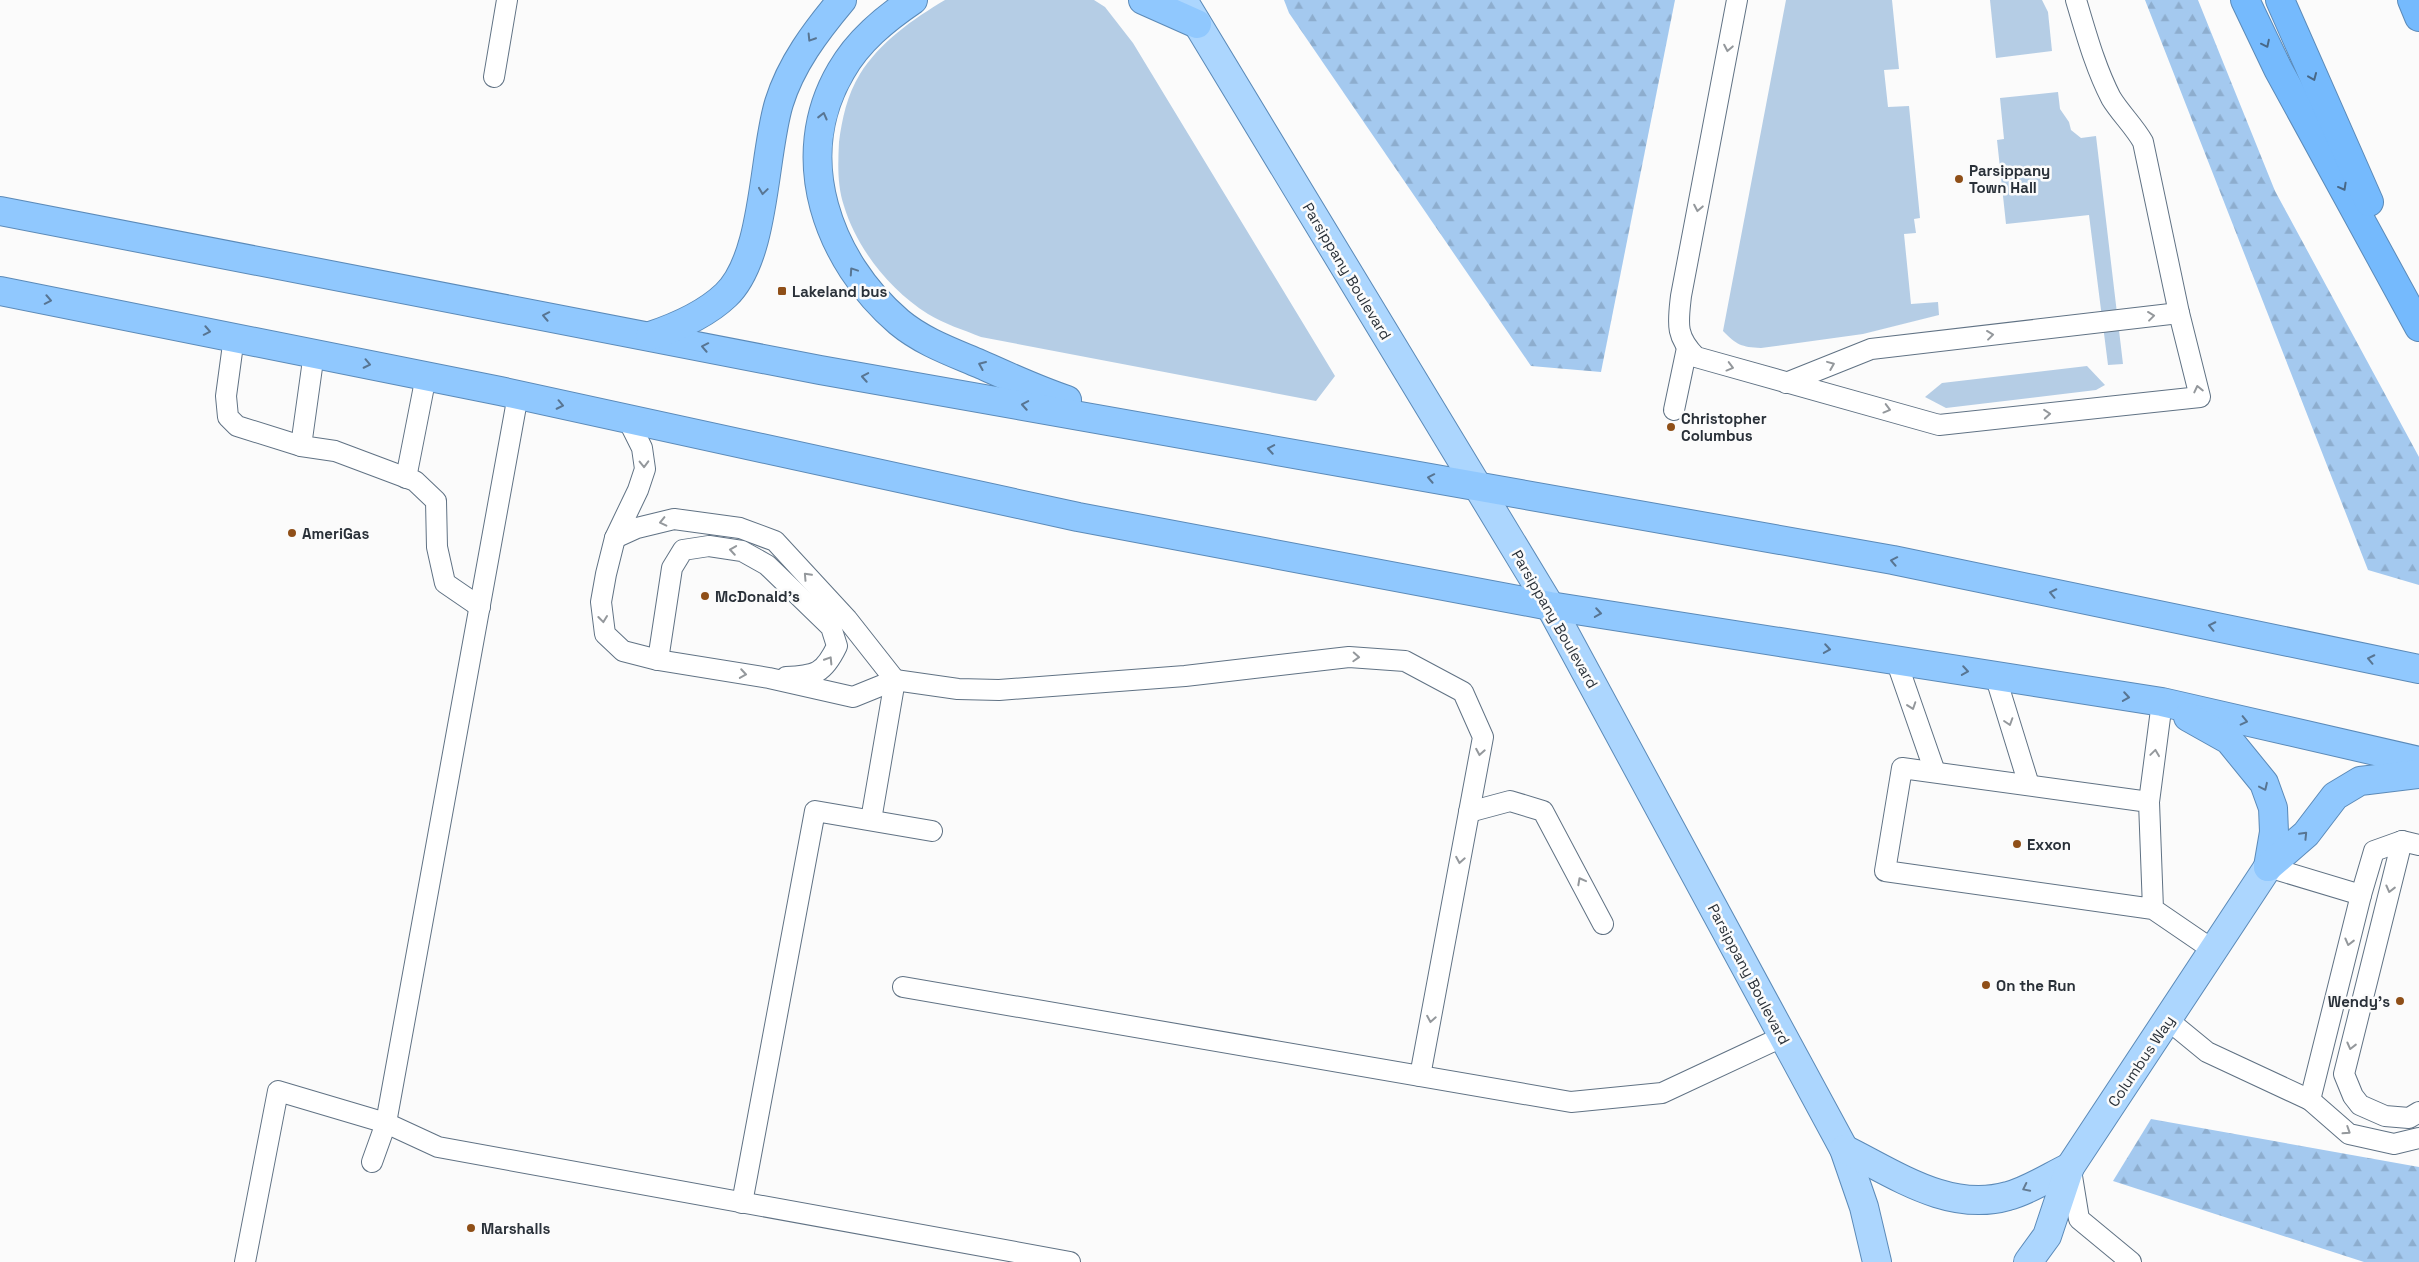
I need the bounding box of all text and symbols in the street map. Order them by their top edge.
one-way arrow [808,33,818,42]
one-way arrow [2260,39,2270,48]
one-way arrow [1724,43,1734,52]
one-way arrow [2306,72,2317,81]
one-way arrow [817,112,828,121]
place label: Parsippany Town Hall [1969,161,2050,197]
marker: Parsippany Town Hall [1953,173,1965,185]
one-way arrow [2336,182,2346,191]
one-way arrow [758,187,768,195]
street label: Parsippany Boulevard [1298,199,1396,343]
one-way arrow [1693,203,1704,212]
one-way arrow [850,267,859,277]
place label: Lakeland bus [792,282,888,301]
marker: Lakeland bus [776,285,788,297]
one-way arrow [43,294,52,305]
one-way arrow [541,311,550,322]
one-way arrow [2148,311,2156,322]
one-way arrow [203,326,212,336]
one-way arrow [1986,330,1994,341]
one-way arrow [701,343,710,353]
one-way arrow [362,358,371,369]
one-way arrow [1826,360,1835,371]
one-way arrow [978,361,987,372]
one-way arrow [1726,362,1734,372]
one-way arrow [860,373,869,383]
one-way arrow [2193,385,2204,394]
one-way arrow [555,399,564,409]
one-way arrow [1021,401,1029,411]
one-way arrow [1883,403,1892,414]
place label: Christopher Columbus [1681,409,1767,445]
one-way arrow [2043,409,2051,420]
marker: Christopher Columbus [1665,421,1677,433]
one-way arrow [1266,445,1275,455]
one-way arrow [638,461,649,469]
one-way arrow [1426,474,1435,484]
one-way arrow [659,516,668,527]
place label: AmeriGas [302,524,369,543]
marker: AmeriGas [286,527,298,539]
one-way arrow [729,545,737,556]
street label: Parsippany Boulevard [1508,546,1602,692]
one-way arrow [1889,556,1898,566]
one-way arrow [804,572,813,581]
place label: McDonald's [715,587,800,606]
one-way arrow [2048,589,2057,599]
marker: McDonald's [699,590,711,602]
one-way arrow [1594,608,1602,618]
one-way arrow [597,615,608,623]
one-way arrow [2208,621,2217,632]
one-way arrow [1823,644,1832,654]
one-way arrow [1352,652,1360,663]
one-way arrow [2367,654,2376,665]
one-way arrow [823,656,833,665]
one-way arrow [1961,665,1970,675]
one-way arrow [738,668,747,678]
one-way arrow [2121,691,2130,701]
one-way arrow [1906,701,1916,710]
one-way arrow [2239,715,2248,726]
one-way arrow [2004,717,2014,725]
one-way arrow [1476,747,1486,756]
one-way arrow [2149,749,2160,757]
one-way arrow [2258,782,2269,791]
one-way arrow [2298,831,2307,840]
place label: Exxon [2027,835,2071,854]
marker: Exxon [2011,838,2023,850]
one-way arrow [1456,855,1466,864]
one-way arrow [1577,877,1587,886]
one-way arrow [2385,884,2396,893]
street label: Parsippany Boulevard [1704,900,1794,1048]
one-way arrow [2345,938,2355,946]
place label: On the Run [1996,976,2076,995]
marker: On the Run [1980,979,1992,991]
place label: Wendy's [2328,992,2390,1011]
marker: Wendy's [2394,995,2406,1007]
street label: Columbus Way [2104,1012,2178,1110]
one-way arrow [1426,1015,1436,1024]
one-way arrow [2346,1042,2357,1051]
one-way arrow [2341,1125,2351,1134]
one-way arrow [2022,1182,2031,1192]
place label: Marshalls [481,1219,550,1238]
marker: Marshalls [465,1222,477,1234]

